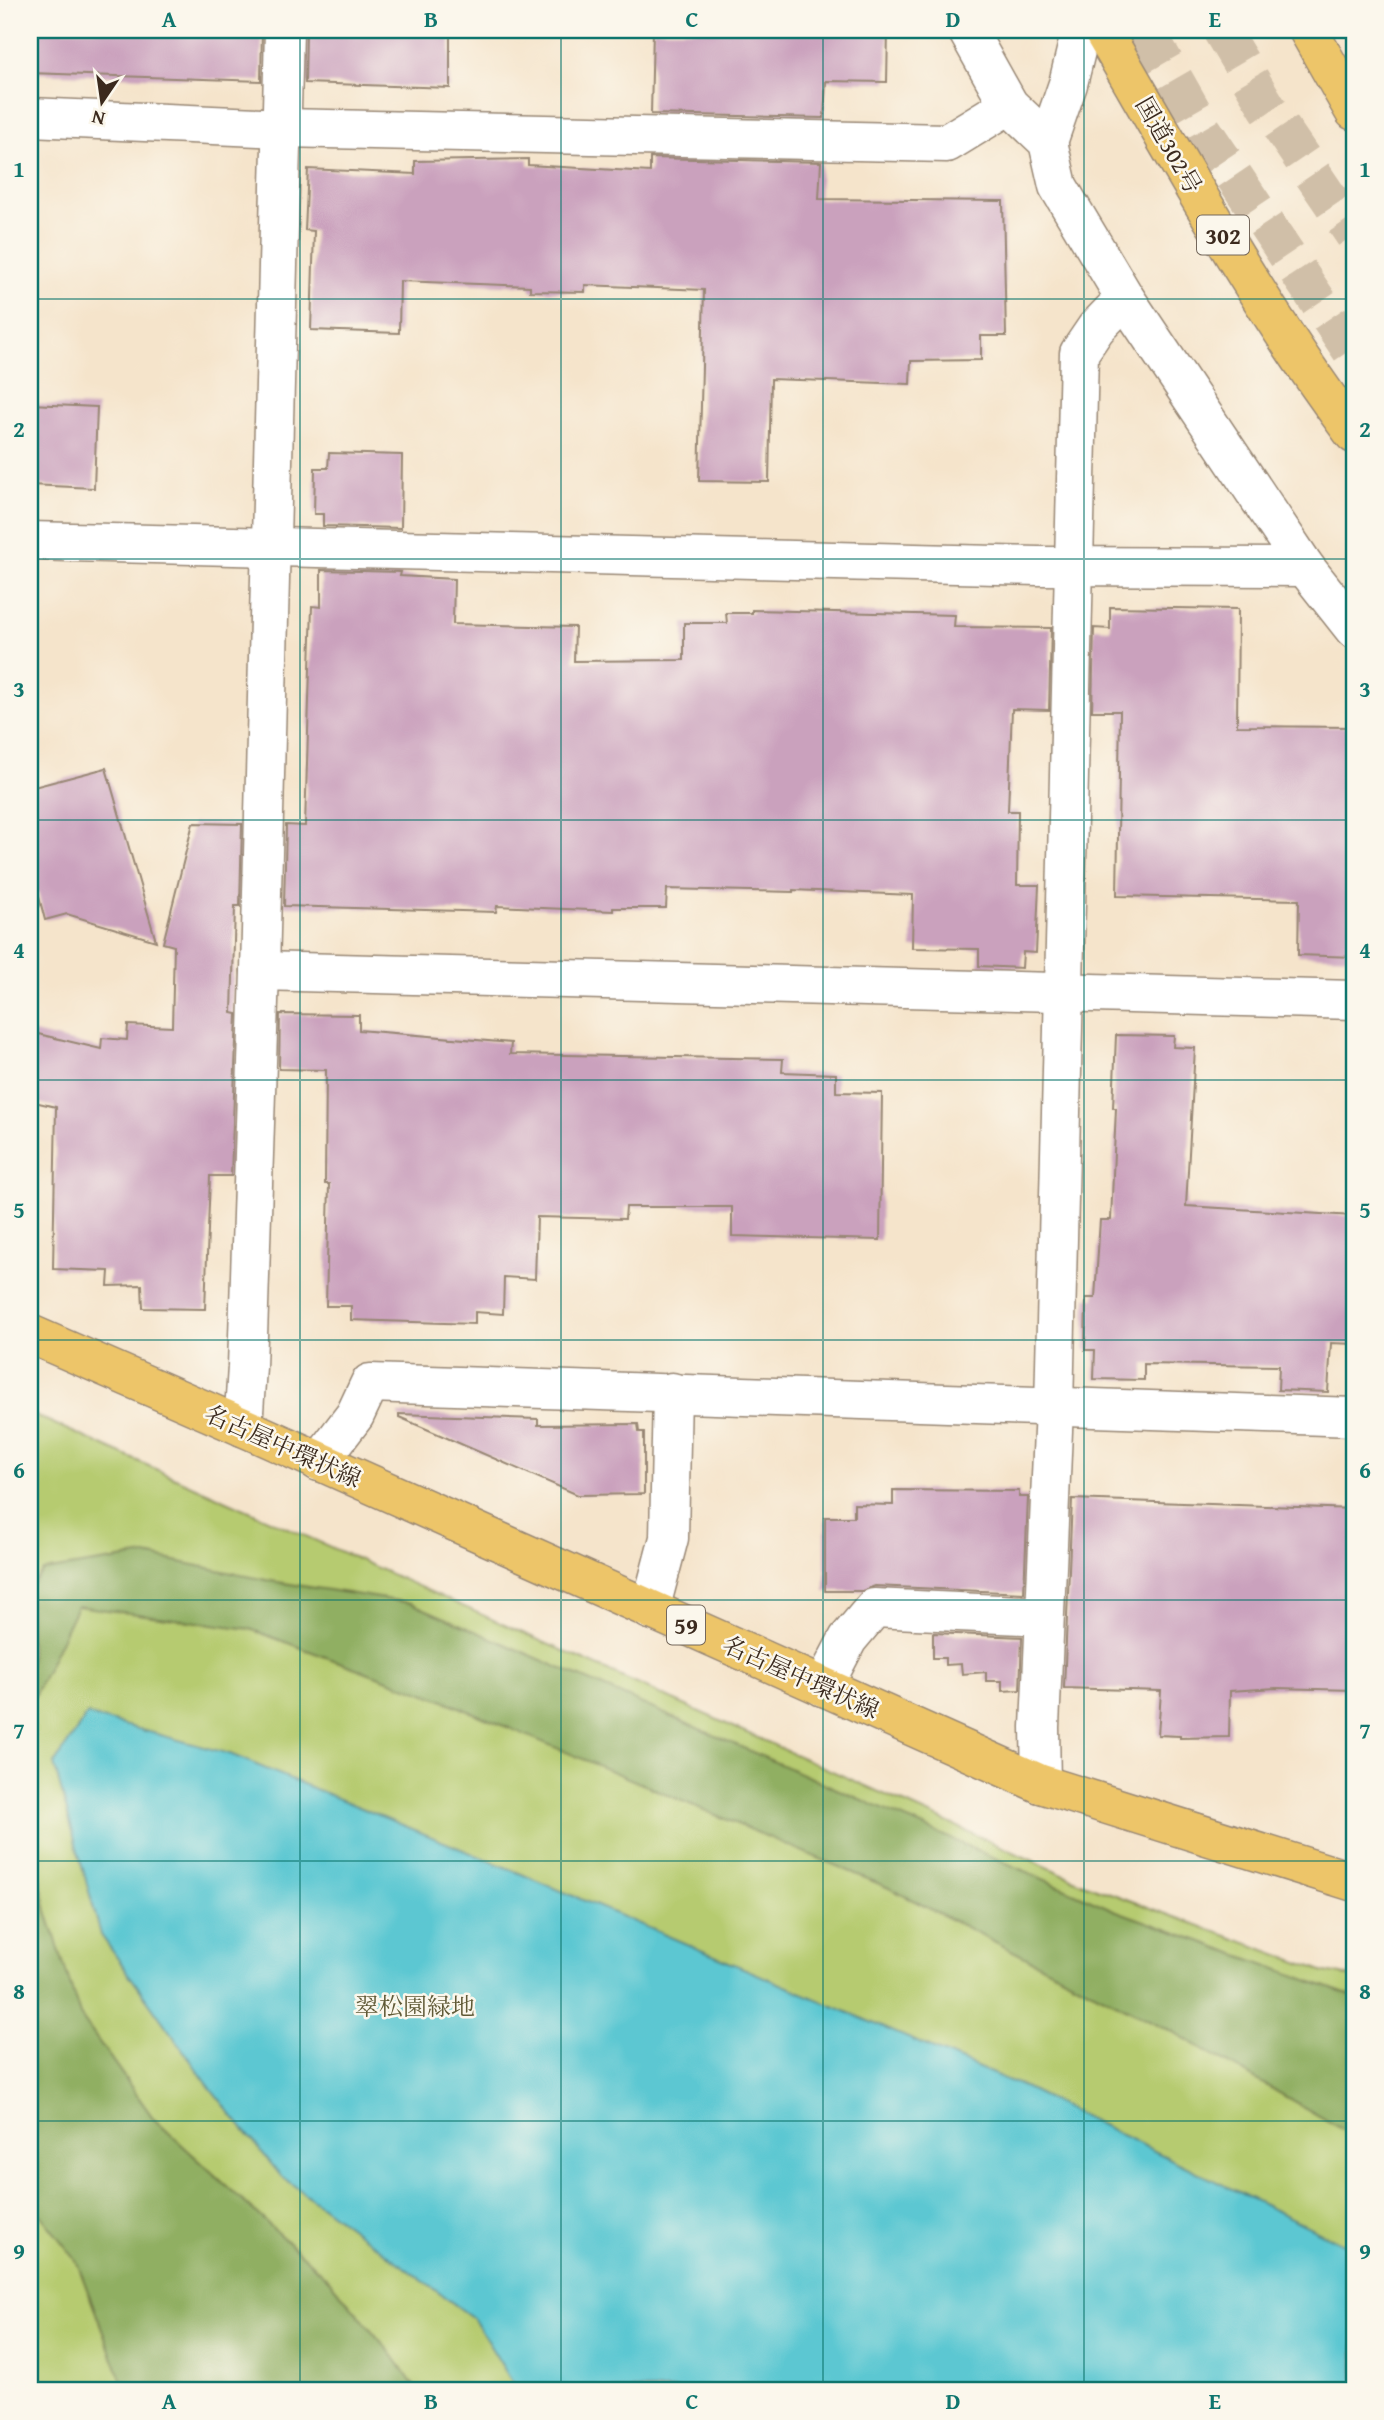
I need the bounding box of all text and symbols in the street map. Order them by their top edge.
text: A [162,2,177,35]
text: B [424,2,438,35]
text: C [685,2,699,35]
text: D [946,2,961,35]
text: E [1209,2,1221,35]
north arrow [66,66,136,136]
street label: 国道302号 [1127,90,1211,200]
text: N [89,103,108,134]
text: 1 [13,152,25,185]
text: 1 [1359,152,1371,185]
road number: 302 [1197,216,1249,254]
text: 2 [13,412,25,445]
text: 2 [1359,412,1371,445]
text: 3 [13,672,25,705]
text: 3 [1359,672,1371,705]
text: 4 [13,933,25,966]
text: 4 [1359,933,1371,966]
text: 5 [13,1193,25,1226]
text: 5 [1359,1193,1371,1226]
street label: 名古屋中環状線 [199,1396,367,1496]
text: 6 [13,1453,25,1486]
text: 6 [1359,1453,1371,1486]
road number: 59 [667,1606,705,1644]
street label: 名古屋中環状線 [717,1627,885,1727]
text: 7 [13,1714,25,1747]
text: 7 [1359,1714,1371,1747]
text: 8 [13,1974,25,2007]
text: 8 [1359,1974,1371,2007]
park label: 翠松園緑地 [355,1989,475,2024]
text: 9 [13,2234,25,2267]
text: 9 [1359,2234,1371,2267]
text: A [162,2384,177,2417]
text: B [424,2384,438,2417]
text: C [685,2384,699,2417]
text: D [946,2384,961,2417]
text: E [1209,2384,1221,2417]

